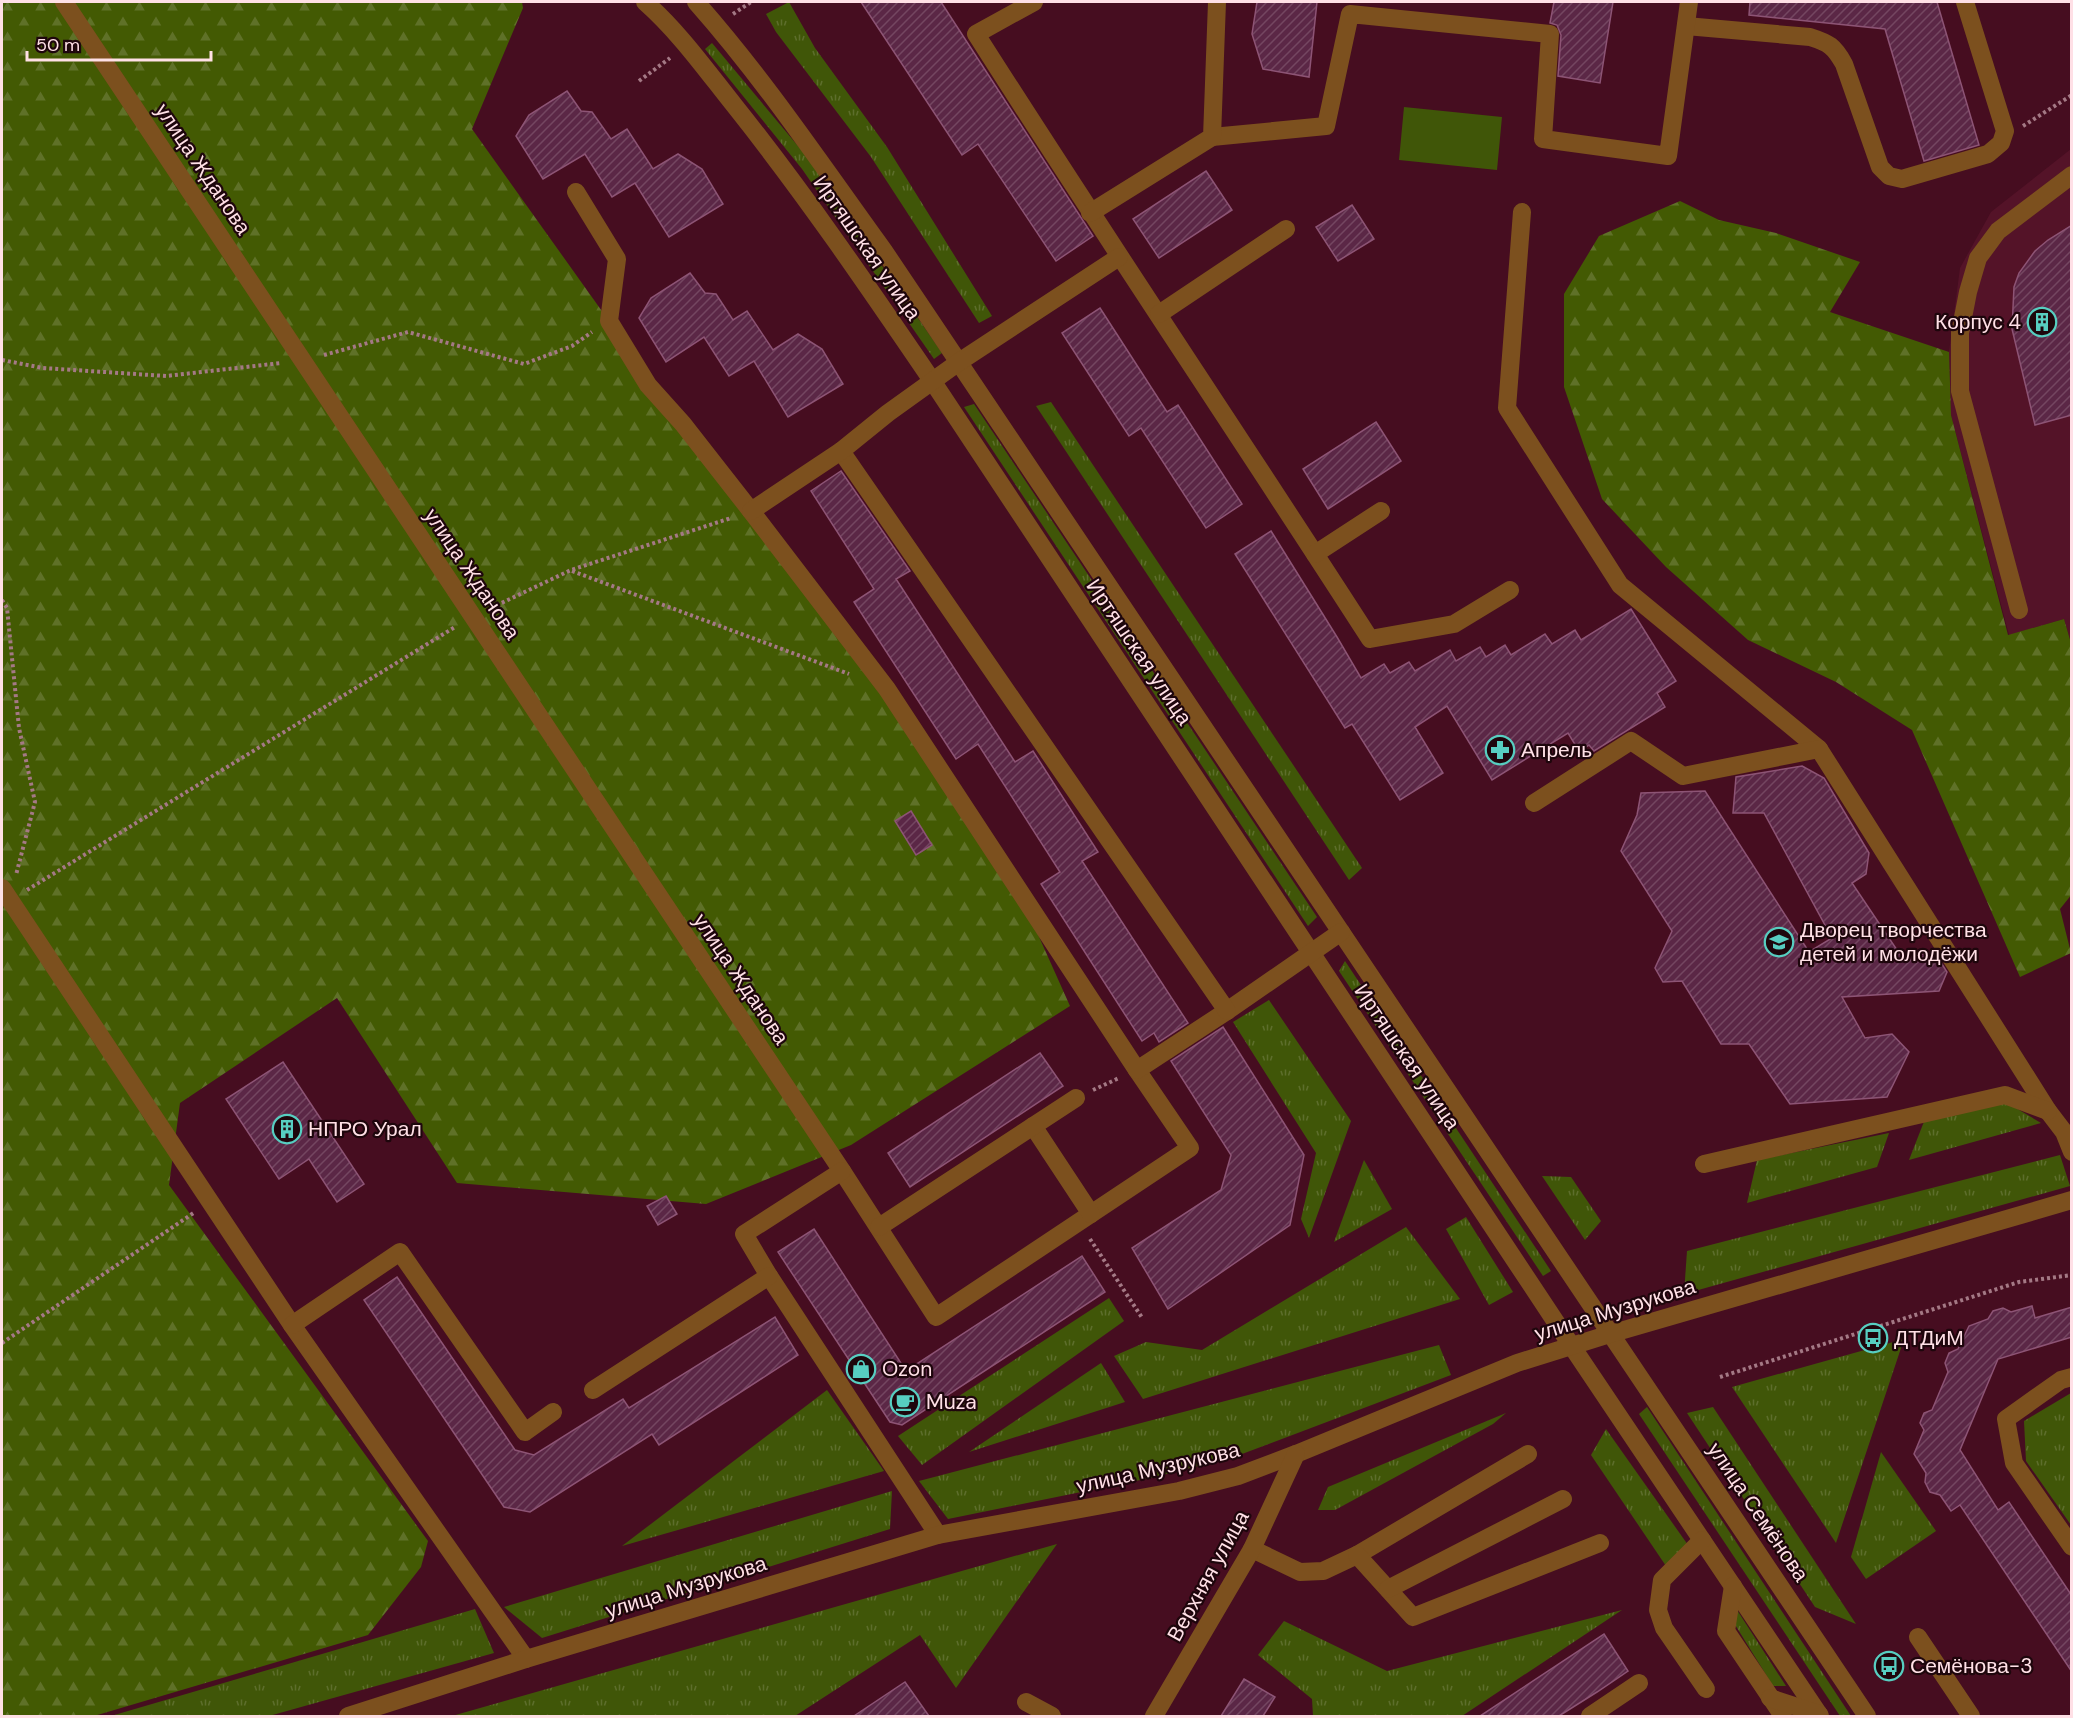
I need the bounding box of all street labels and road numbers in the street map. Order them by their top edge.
street label: улица Жданова [149,98,257,240]
street label: Иртяшская улица [807,170,928,326]
street label: улица Жданова [418,503,526,645]
street label: Иртяшская улица [1080,573,1199,731]
street label: улица Жданова [687,908,795,1050]
street label: Иртяшская улица [1348,978,1467,1136]
street label: улица Музрукова [1531,1272,1699,1348]
street label: улица Музрукова [1074,1436,1243,1500]
street label: улица Семёнова [1701,1437,1815,1587]
street label: Верхняя улица [1161,1505,1256,1646]
street label: улица Музрукова [602,1549,770,1625]

